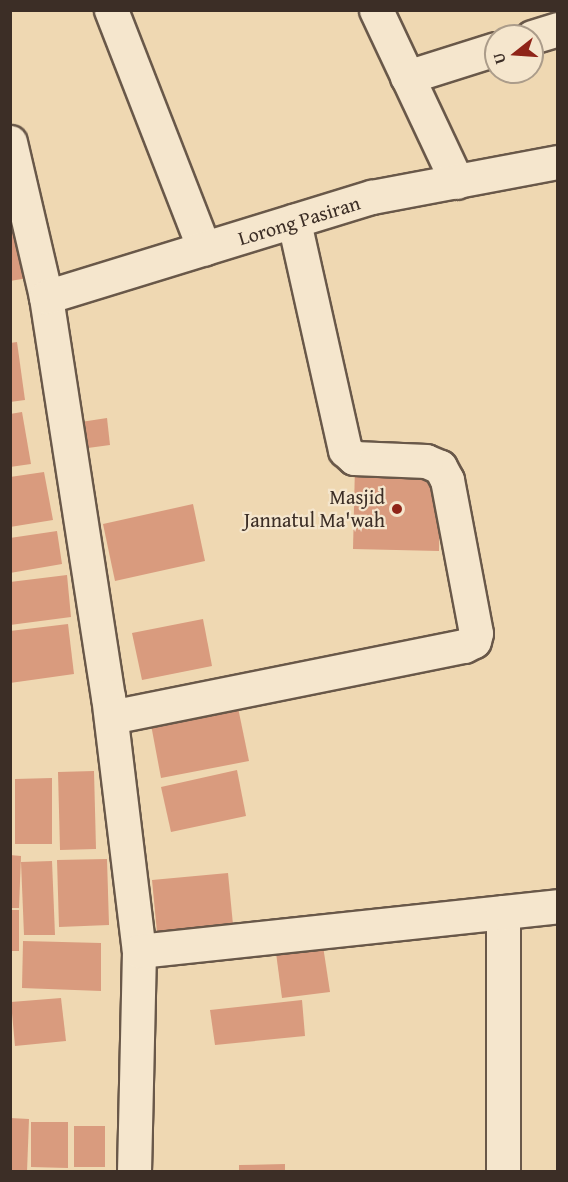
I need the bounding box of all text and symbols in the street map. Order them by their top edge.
north arrow [484,24,544,84]
text: U [486,50,512,67]
street label: Lorong Pasiran [235,190,363,250]
place label: Masjid Jannatul Ma'wah [244,485,385,532]
marker: Masjid Jannatul Ma'wah [390,502,404,516]

